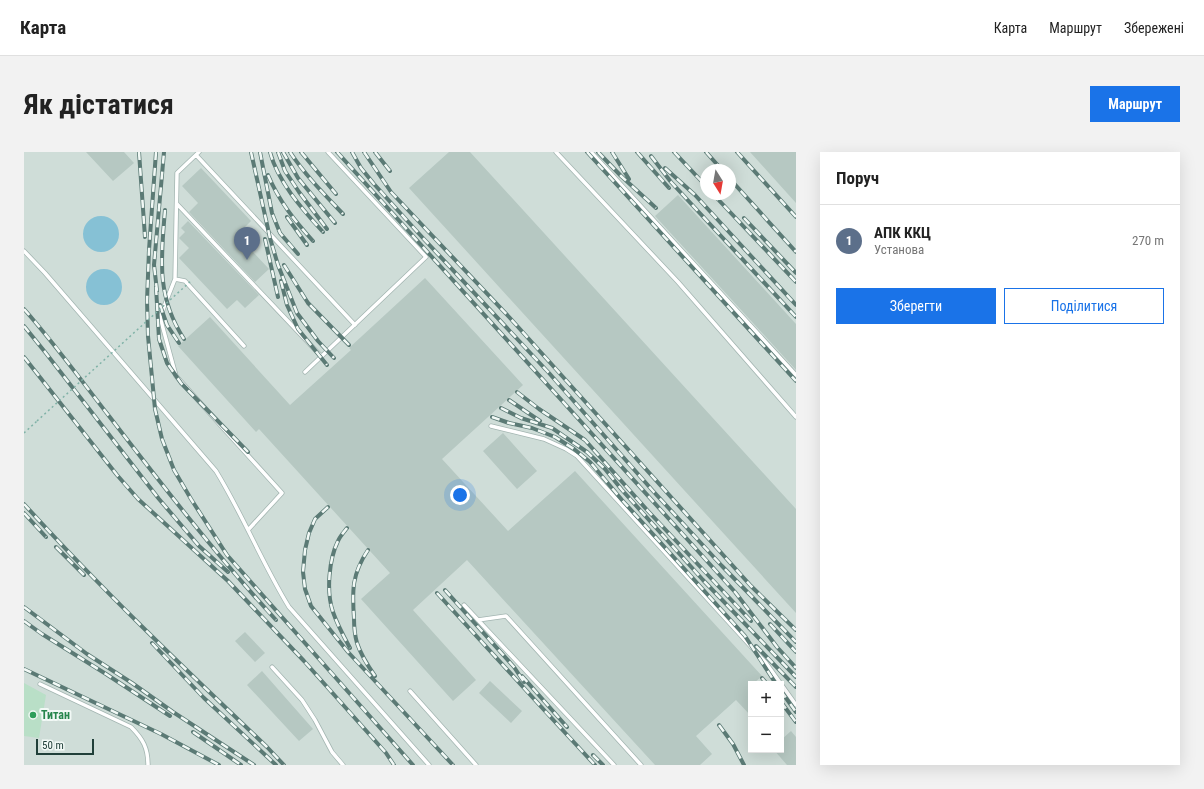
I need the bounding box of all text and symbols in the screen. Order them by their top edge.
text: Карта [20,16,66,39]
text: Карта [994,20,1027,36]
text: Маршрут [1049,20,1102,36]
text: Збережені [1124,20,1184,36]
button: Маршрут [1090,86,1180,122]
text: Як дістатися [24,88,174,121]
north arrow [700,164,736,200]
text: Поруч [836,168,879,188]
text: АПК ККЦ [874,224,931,242]
pin: 1 [234,227,260,260]
text: 1 [846,233,852,248]
text: 270 m [1132,233,1164,248]
text: Установа [874,242,924,257]
button: Зберегти [836,288,996,324]
button: Поділитися [1004,288,1164,324]
your location [450,485,470,505]
map controls [748,681,784,753]
button: + [748,681,784,717]
place label: Титан [41,708,70,722]
marker: Титан [28,710,38,720]
button: − [748,717,784,753]
scale bar [36,737,94,756]
text: 50 m [42,739,64,752]

